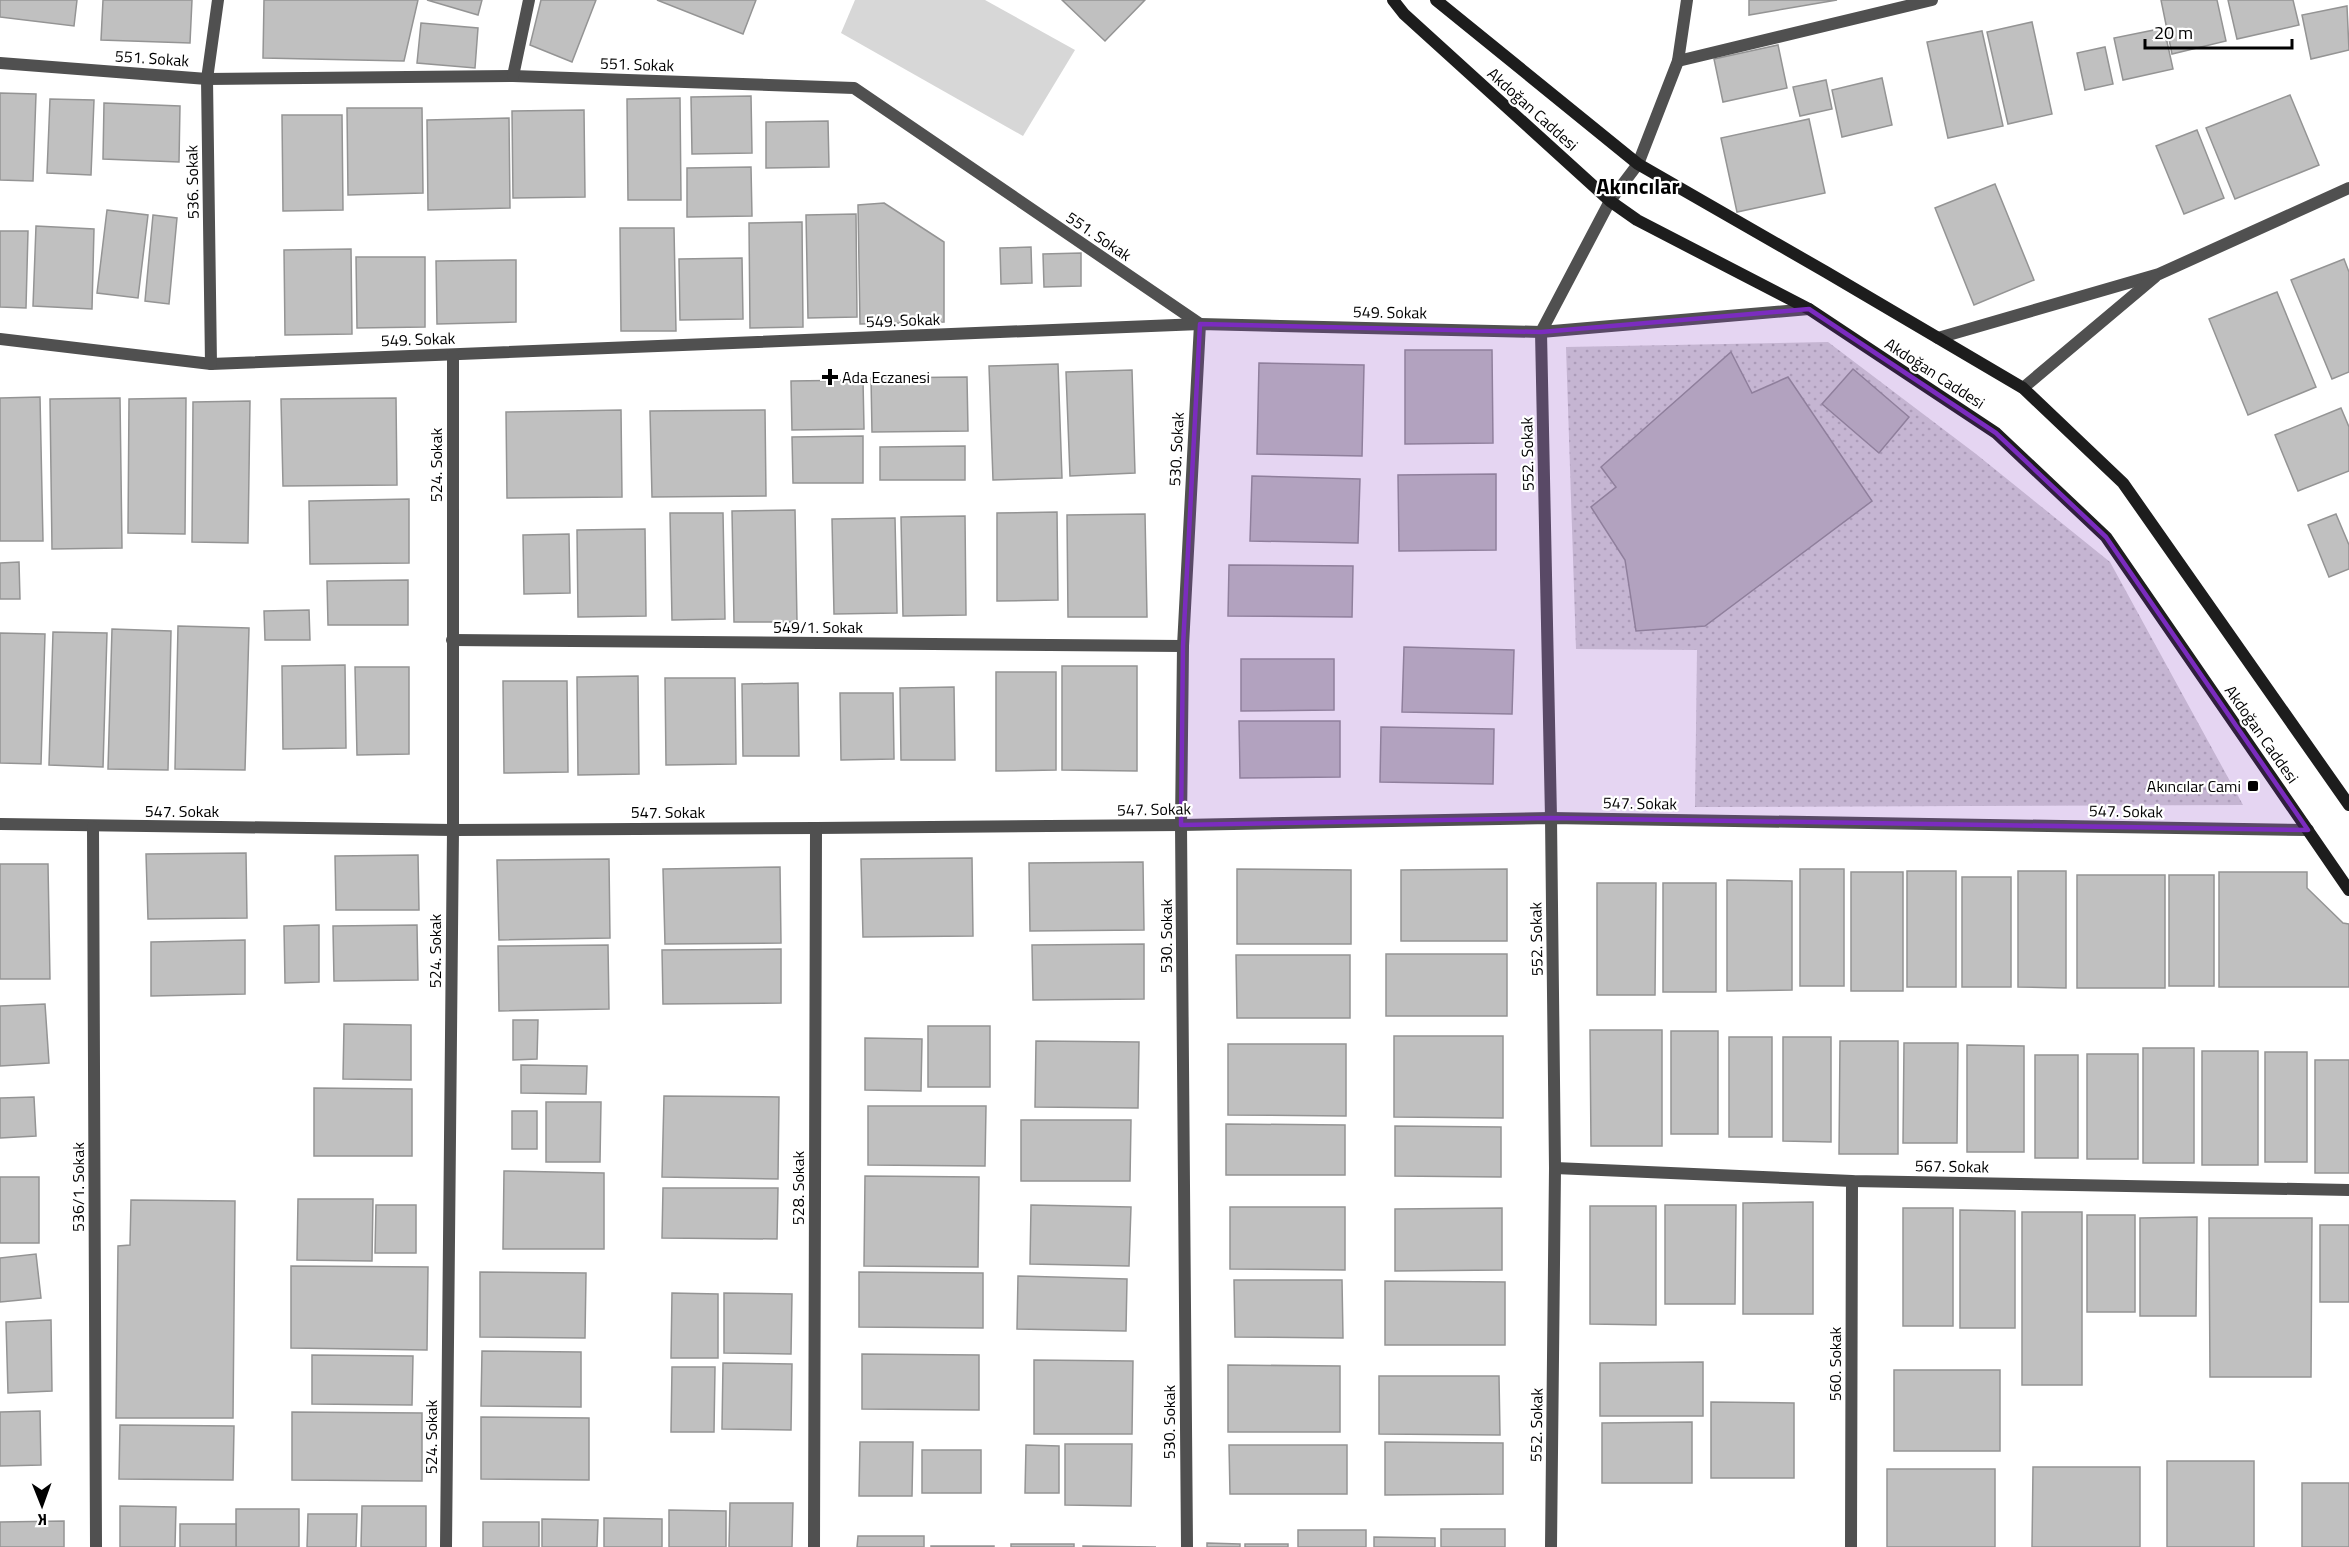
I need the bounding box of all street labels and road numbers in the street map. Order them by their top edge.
street label: 551. Sokak [114,43,190,73]
street label: 551. Sokak [599,51,675,77]
street label: Akdoğan Caddesi [1482,62,1584,156]
street label: 536. Sokak [179,144,205,219]
street label: 551. Sokak [1061,205,1137,267]
street label: 549. Sokak [1353,299,1428,325]
street label: 549. Sokak [865,307,941,333]
street label: 549. Sokak [380,326,456,352]
street label: Akdoğan Caddesi [1880,332,1990,414]
street label: 530. Sokak [1162,411,1190,487]
street label: 552. Sokak [1514,416,1540,491]
street label: 524. Sokak [424,428,448,502]
street label: 549/1. Sokak [773,615,863,639]
street label: Akdoğan Caddesi [2219,680,2305,788]
street label: 547. Sokak [1603,790,1678,816]
street label: 547. Sokak [1117,796,1192,822]
street label: 547. Sokak [2089,798,2164,824]
street label: 547. Sokak [145,799,219,823]
street label: 547. Sokak [631,800,705,824]
street label: 530. Sokak [1154,899,1178,973]
street label: 552. Sokak [1523,901,1549,976]
street label: 524. Sokak [423,914,447,988]
street label: 536/1. Sokak [66,1142,90,1232]
street label: 528. Sokak [786,1151,810,1225]
street label: 567. Sokak [1915,1153,1990,1179]
street label: 560. Sokak [1823,1327,1847,1401]
street label: 530. Sokak [1157,1385,1181,1459]
street label: 552. Sokak [1523,1387,1549,1462]
street label: 524. Sokak [419,1400,443,1474]

